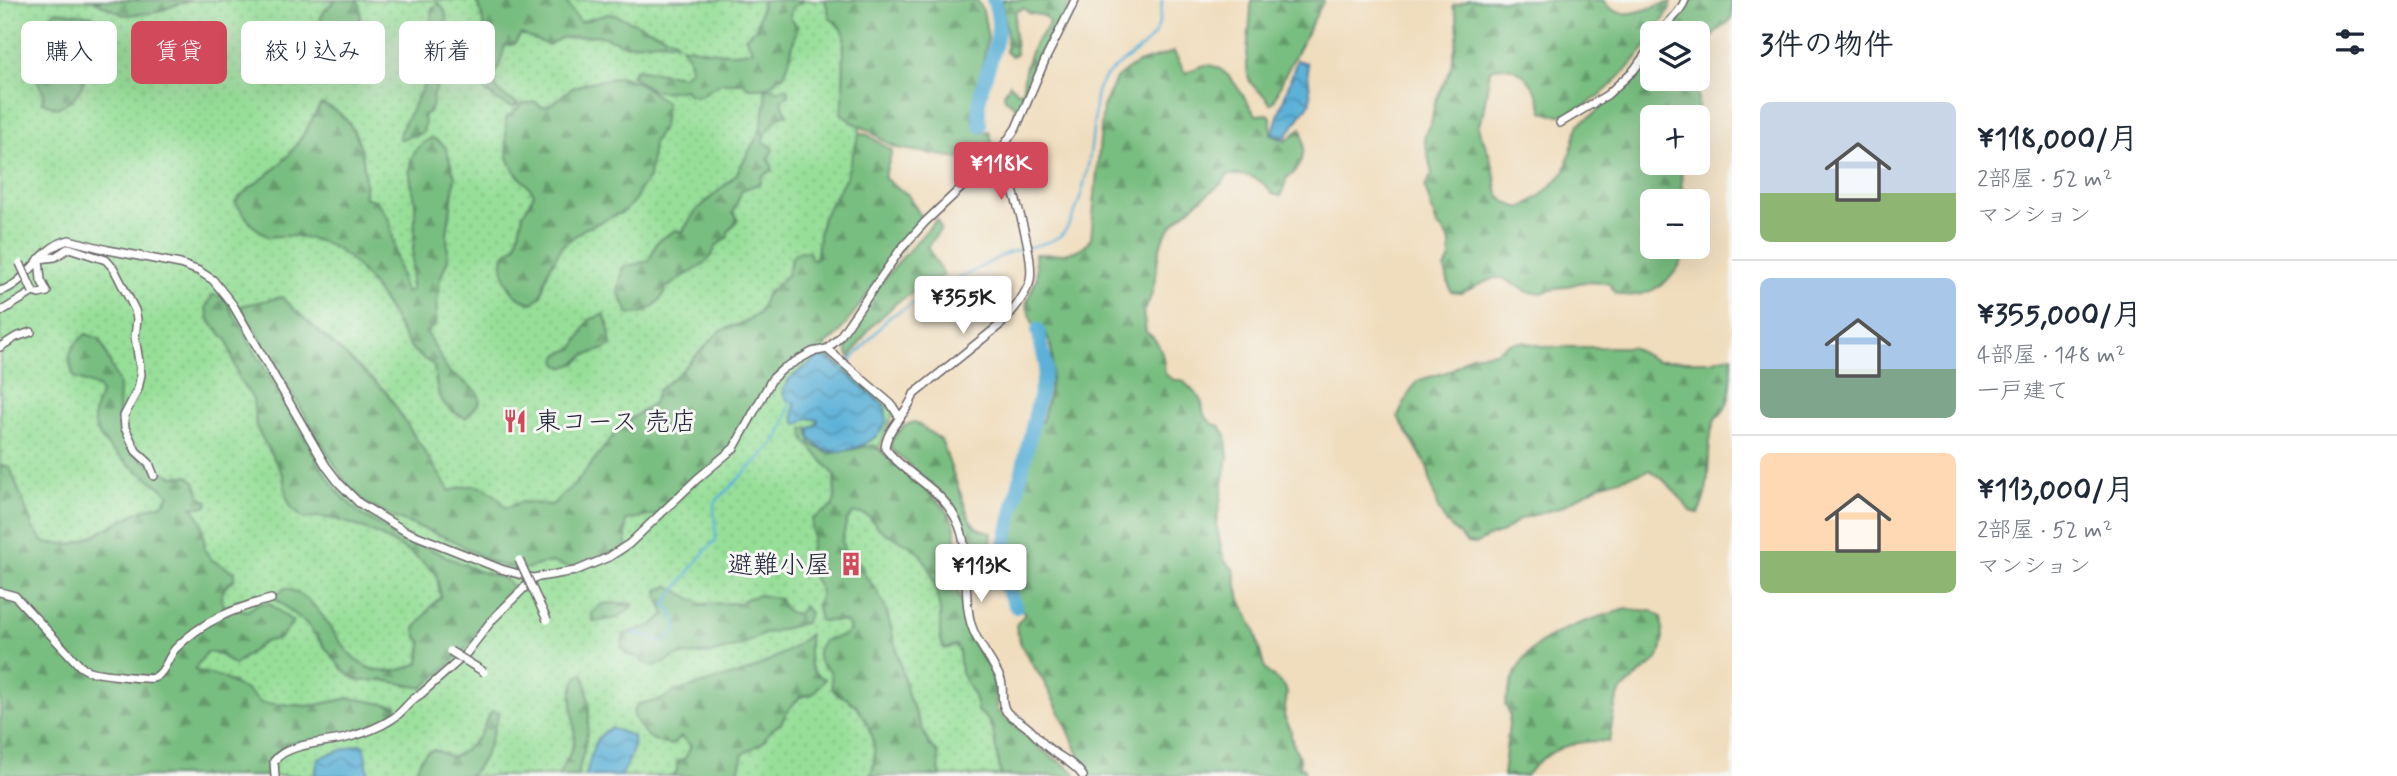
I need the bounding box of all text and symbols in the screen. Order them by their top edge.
chip: 購入 [21,21,117,84]
chip: 賃貸 [131,21,227,84]
chip: 絞り込み [241,21,385,84]
chip: 新着 [399,21,495,84]
map controls [1640,21,1710,259]
button: layers [1640,21,1710,91]
icon: filters [2331,23,2369,61]
text: 3件の物件 [1760,26,1894,65]
button: + [1640,105,1710,175]
text: ¥118,000/月 [1977,120,2138,159]
icon: home [1816,130,1900,214]
pin: ¥118K [952,142,1050,202]
text: ¥118K [970,150,1032,180]
text: 2部屋 · 52 m² [1977,165,2113,195]
button: − [1640,189,1710,259]
text: マンション [1977,201,2091,231]
pin: ¥355K [914,276,1012,336]
text: ¥355K [931,284,995,314]
text: ¥355,000/月 [1977,296,2142,335]
icon: home [1816,306,1900,390]
text: 4部屋 · 148 m² [1977,341,2125,371]
text: 一戸建て [1977,377,2069,407]
place label: 東コース 売店 [535,406,696,440]
restaurant icon: 東コース 売店 [501,407,529,435]
text: ¥113,000/月 [1977,471,2134,510]
icon: home [1816,481,1900,565]
text: 2部屋 · 52 m² [1977,516,2113,546]
pin: ¥113K [932,544,1030,604]
place label: 避難小屋 [727,549,831,583]
building icon: 避難小屋 [837,550,865,578]
text: ¥113K [951,552,1011,582]
text: マンション [1977,552,2091,582]

